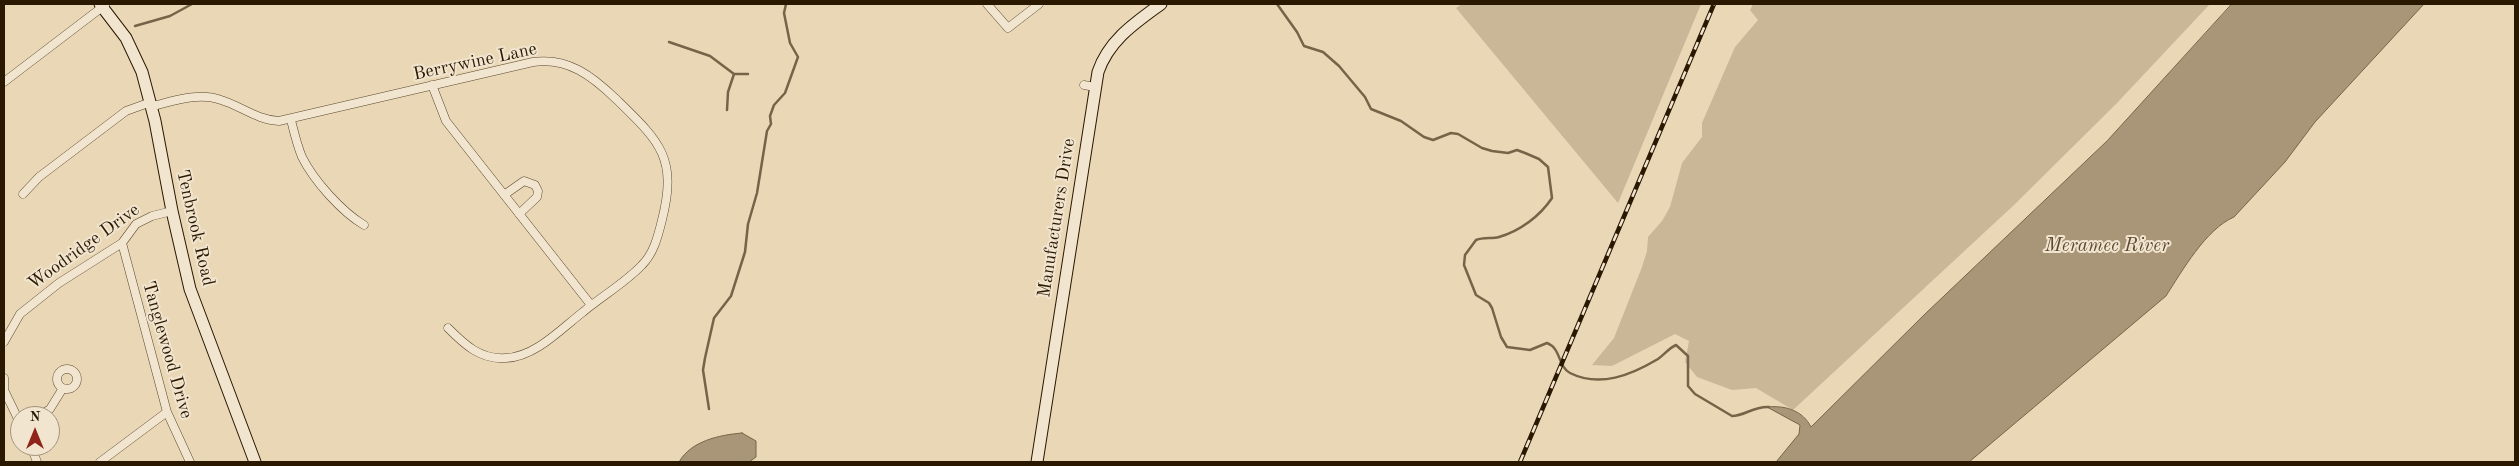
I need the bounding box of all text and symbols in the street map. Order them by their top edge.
street label: Berrywine Lane [411,38,539,86]
street label: Manufacturers Drive [1034,137,1080,299]
street label: Tenbrook Road [171,168,219,288]
street label: Woodridge Drive [24,199,144,295]
water label: Meramec River [2045,235,2169,257]
street label: Tanglewood Drive [137,279,197,421]
north arrow [10,406,60,456]
text: N [30,410,40,424]

